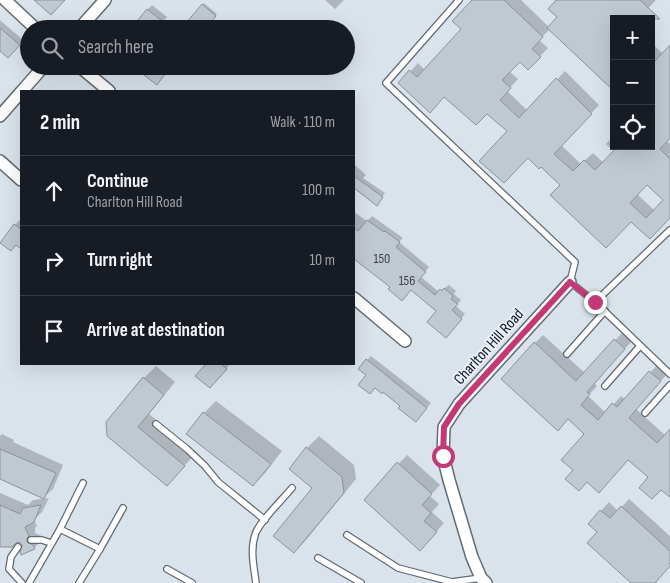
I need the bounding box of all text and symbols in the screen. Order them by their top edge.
map controls [610,15,655,150]
button: + [610,15,655,60]
search box [20,20,355,75]
icon: search [38,34,66,62]
text: Search here [78,36,154,59]
button: − [610,60,655,105]
button: locate [610,105,655,150]
text: 2 min [40,110,80,135]
text: Walk · 110 m [270,113,335,132]
text: Continue [87,170,148,193]
icon: ahead [40,177,68,205]
text: 100 m [302,181,335,200]
text: Charlton Hill Road [87,193,182,212]
icon: right [40,247,68,275]
text: Turn right [87,249,152,272]
house number: 150 [374,250,390,267]
text: 10 m [309,251,335,270]
house number: 156 [399,272,415,289]
route end [584,291,607,314]
street label: Charlton Hill Road [450,305,528,389]
icon: arrive [40,317,68,345]
text: Arrive at destination [87,319,225,342]
route start [432,445,455,468]

